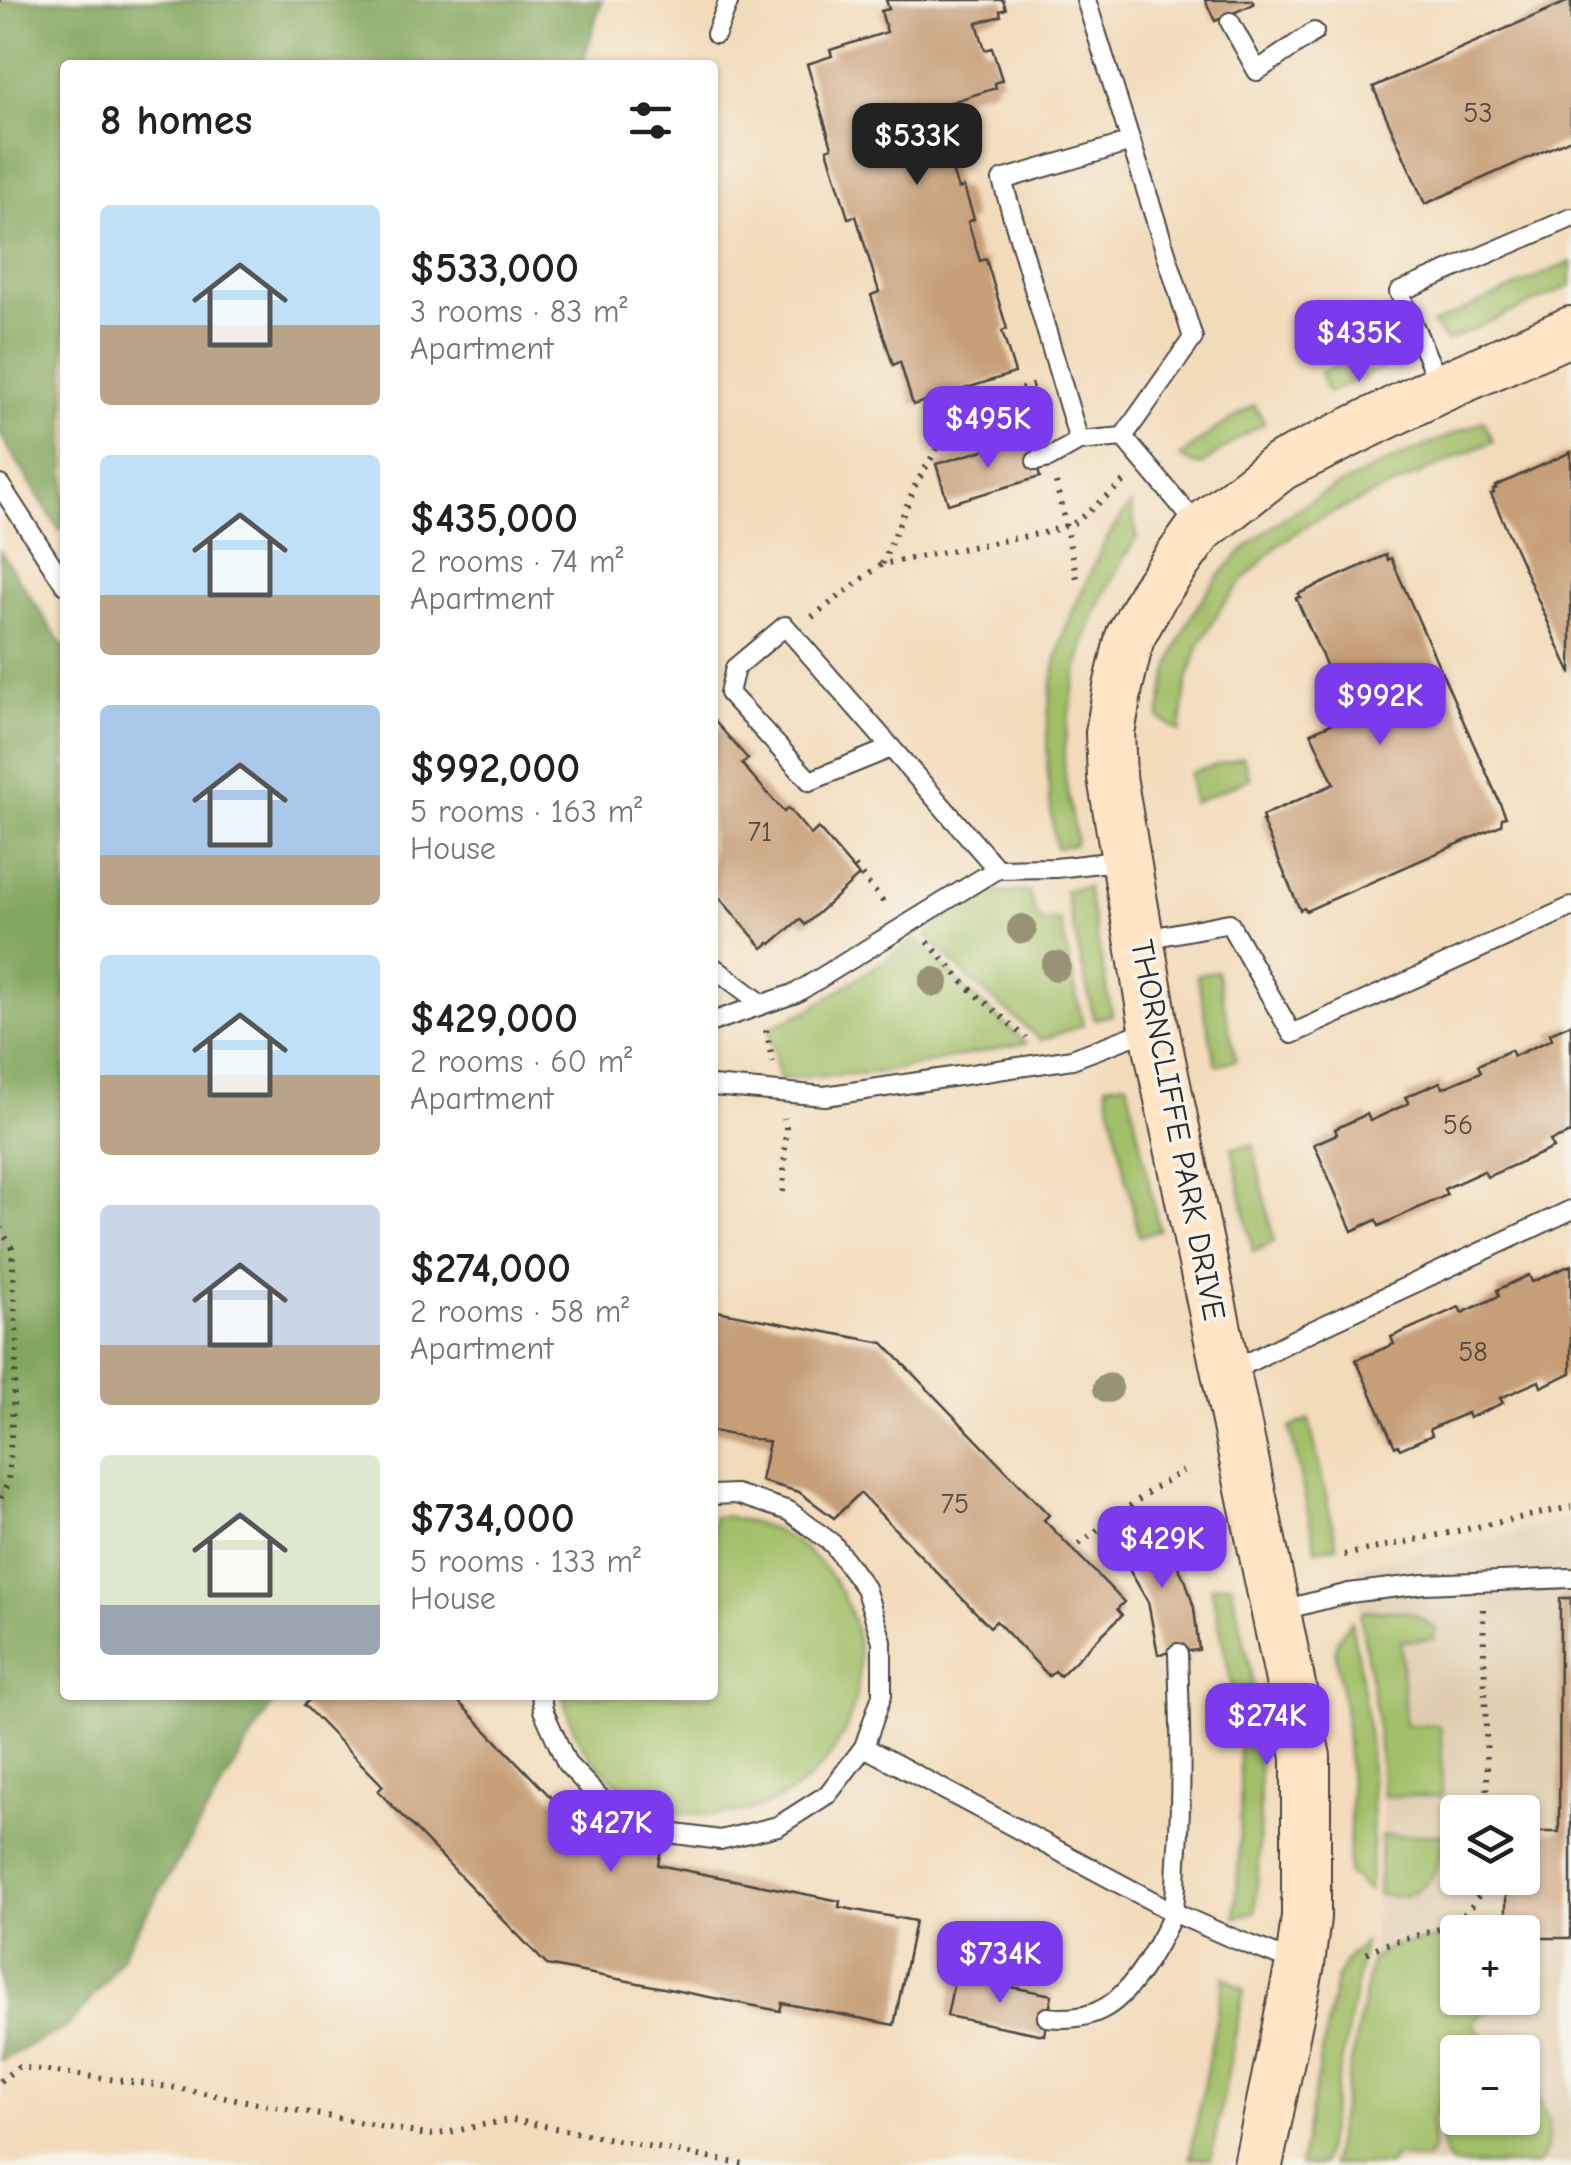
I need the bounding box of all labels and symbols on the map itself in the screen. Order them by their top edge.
house number: 53 [1463,97,1493,129]
pin: $533K [847,103,987,188]
pin: $435K [1289,300,1429,385]
pin: $495K [918,386,1058,471]
pin: $992K [1310,663,1450,748]
house number: 71 [748,816,772,848]
street label: THORNCLIFFE PARK DRIVE [1123,937,1233,1323]
house number: 56 [1443,1109,1473,1141]
house number: 58 [1458,1336,1488,1368]
house number: 75 [941,1488,969,1520]
pin: $429K [1092,1506,1232,1591]
pin: $274K [1197,1683,1337,1768]
pin: $427K [541,1790,681,1875]
pin: $734K [930,1921,1070,2006]

